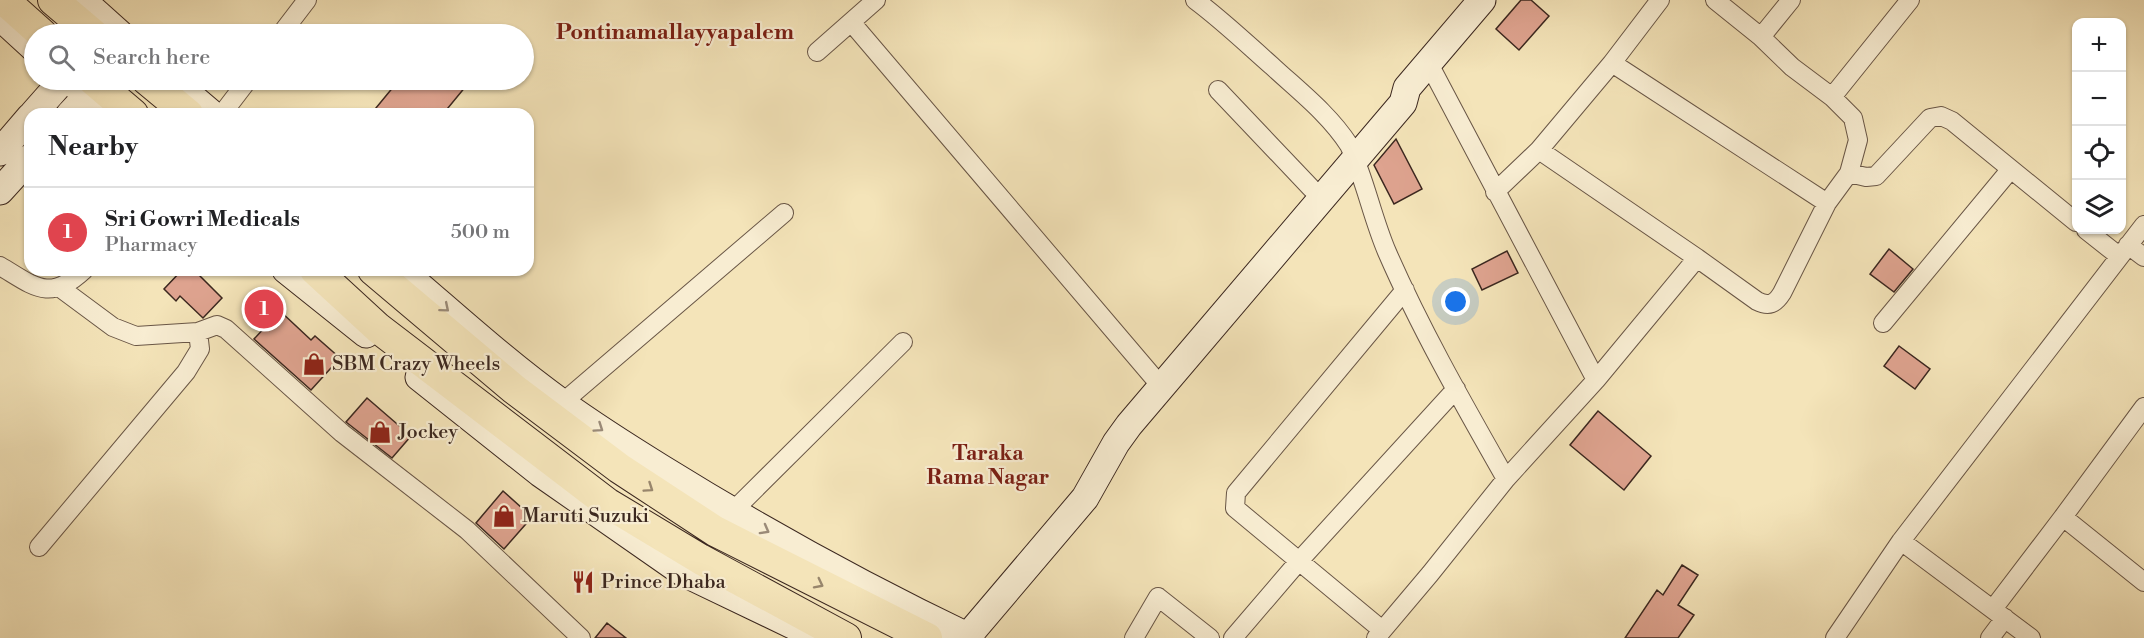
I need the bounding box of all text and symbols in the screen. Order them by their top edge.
map controls [2072,18,2126,234]
button: + [2072,18,2126,72]
district label: Pontinamallayyapalem [556,19,794,46]
search box [24,24,534,90]
icon: search [45,41,78,74]
text: Search here [93,44,210,71]
button: − [2072,72,2126,126]
button: locate [2072,126,2126,180]
text: Nearby [48,131,138,163]
button: layers [2072,180,2126,234]
text: Sri Gowri Medicals [105,206,300,233]
text: 1 [63,220,72,245]
text: 500 m [451,220,510,245]
text: Pharmacy [105,233,197,258]
pin: 1 [244,286,284,332]
your location [1441,287,1470,316]
one-way arrow [438,300,449,311]
shop icon: SBM Crazy Wheels [301,351,327,377]
place label: SBM Crazy Wheels [332,352,500,377]
shop icon: Jockey [367,419,393,445]
place label: Jockey [397,420,458,445]
one-way arrow [593,420,603,432]
district label: Taraka Rama Nagar [927,441,1049,491]
one-way arrow [643,481,654,492]
shop icon: Maruti Suzuki [491,503,517,529]
place label: Maruti Suzuki [522,504,650,529]
one-way arrow [758,523,769,534]
restaurant icon: Prince Dhaba [570,569,596,595]
place label: Prince Dhaba [601,570,727,595]
one-way arrow [813,576,824,588]

